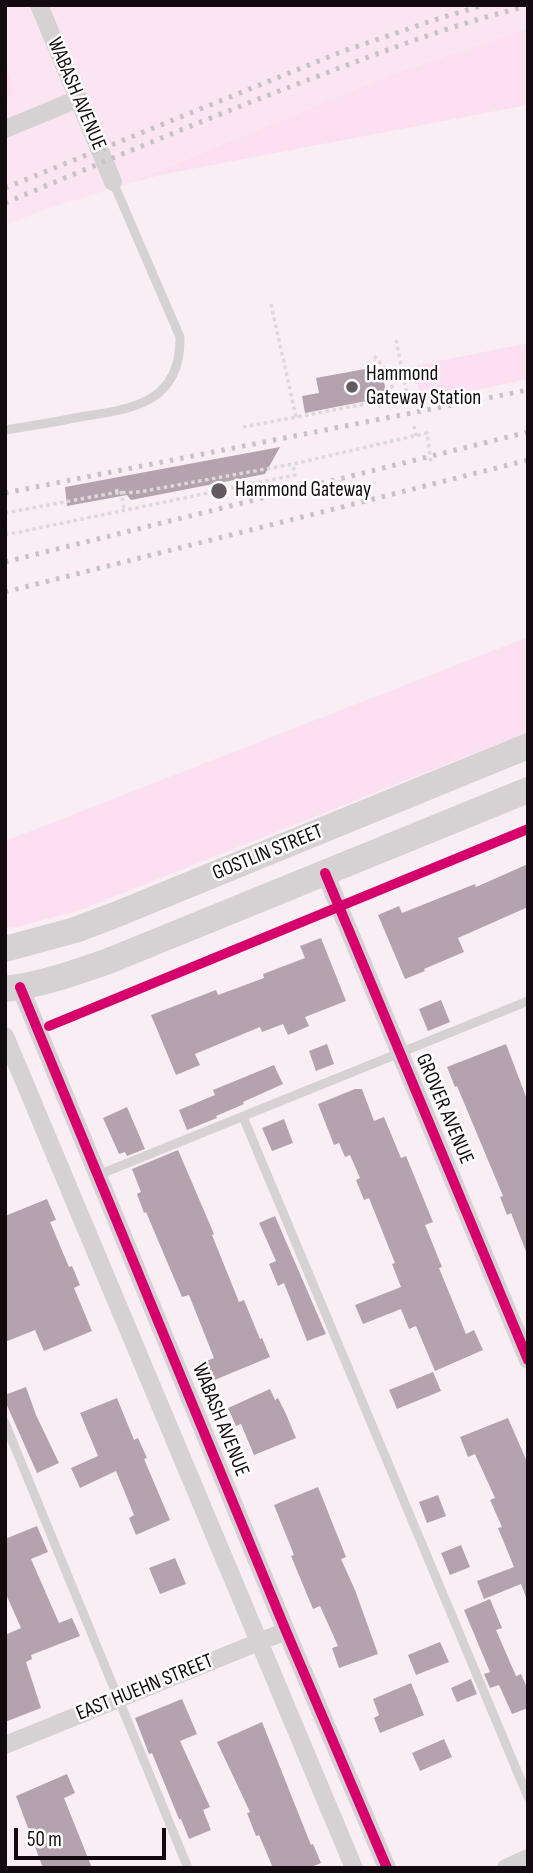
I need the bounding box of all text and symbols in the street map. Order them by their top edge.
street label: WABASH AVENUE [41,34,111,154]
place label: Hammond Gateway Station [366,362,481,412]
marker: Hammond Gateway Station [344,379,360,395]
place label: Hammond Gateway [235,478,371,504]
marker: Hammond Gateway [209,481,229,501]
street label: GOSTLIN STREET [209,819,327,887]
street label: GROVER AVENUE [409,1050,479,1168]
street label: WABASH AVENUE [186,1360,254,1480]
street label: EAST HUEHN STREET [73,1649,217,1727]
scale bar [18,1814,170,1858]
text: 50 m [27,1827,62,1852]

